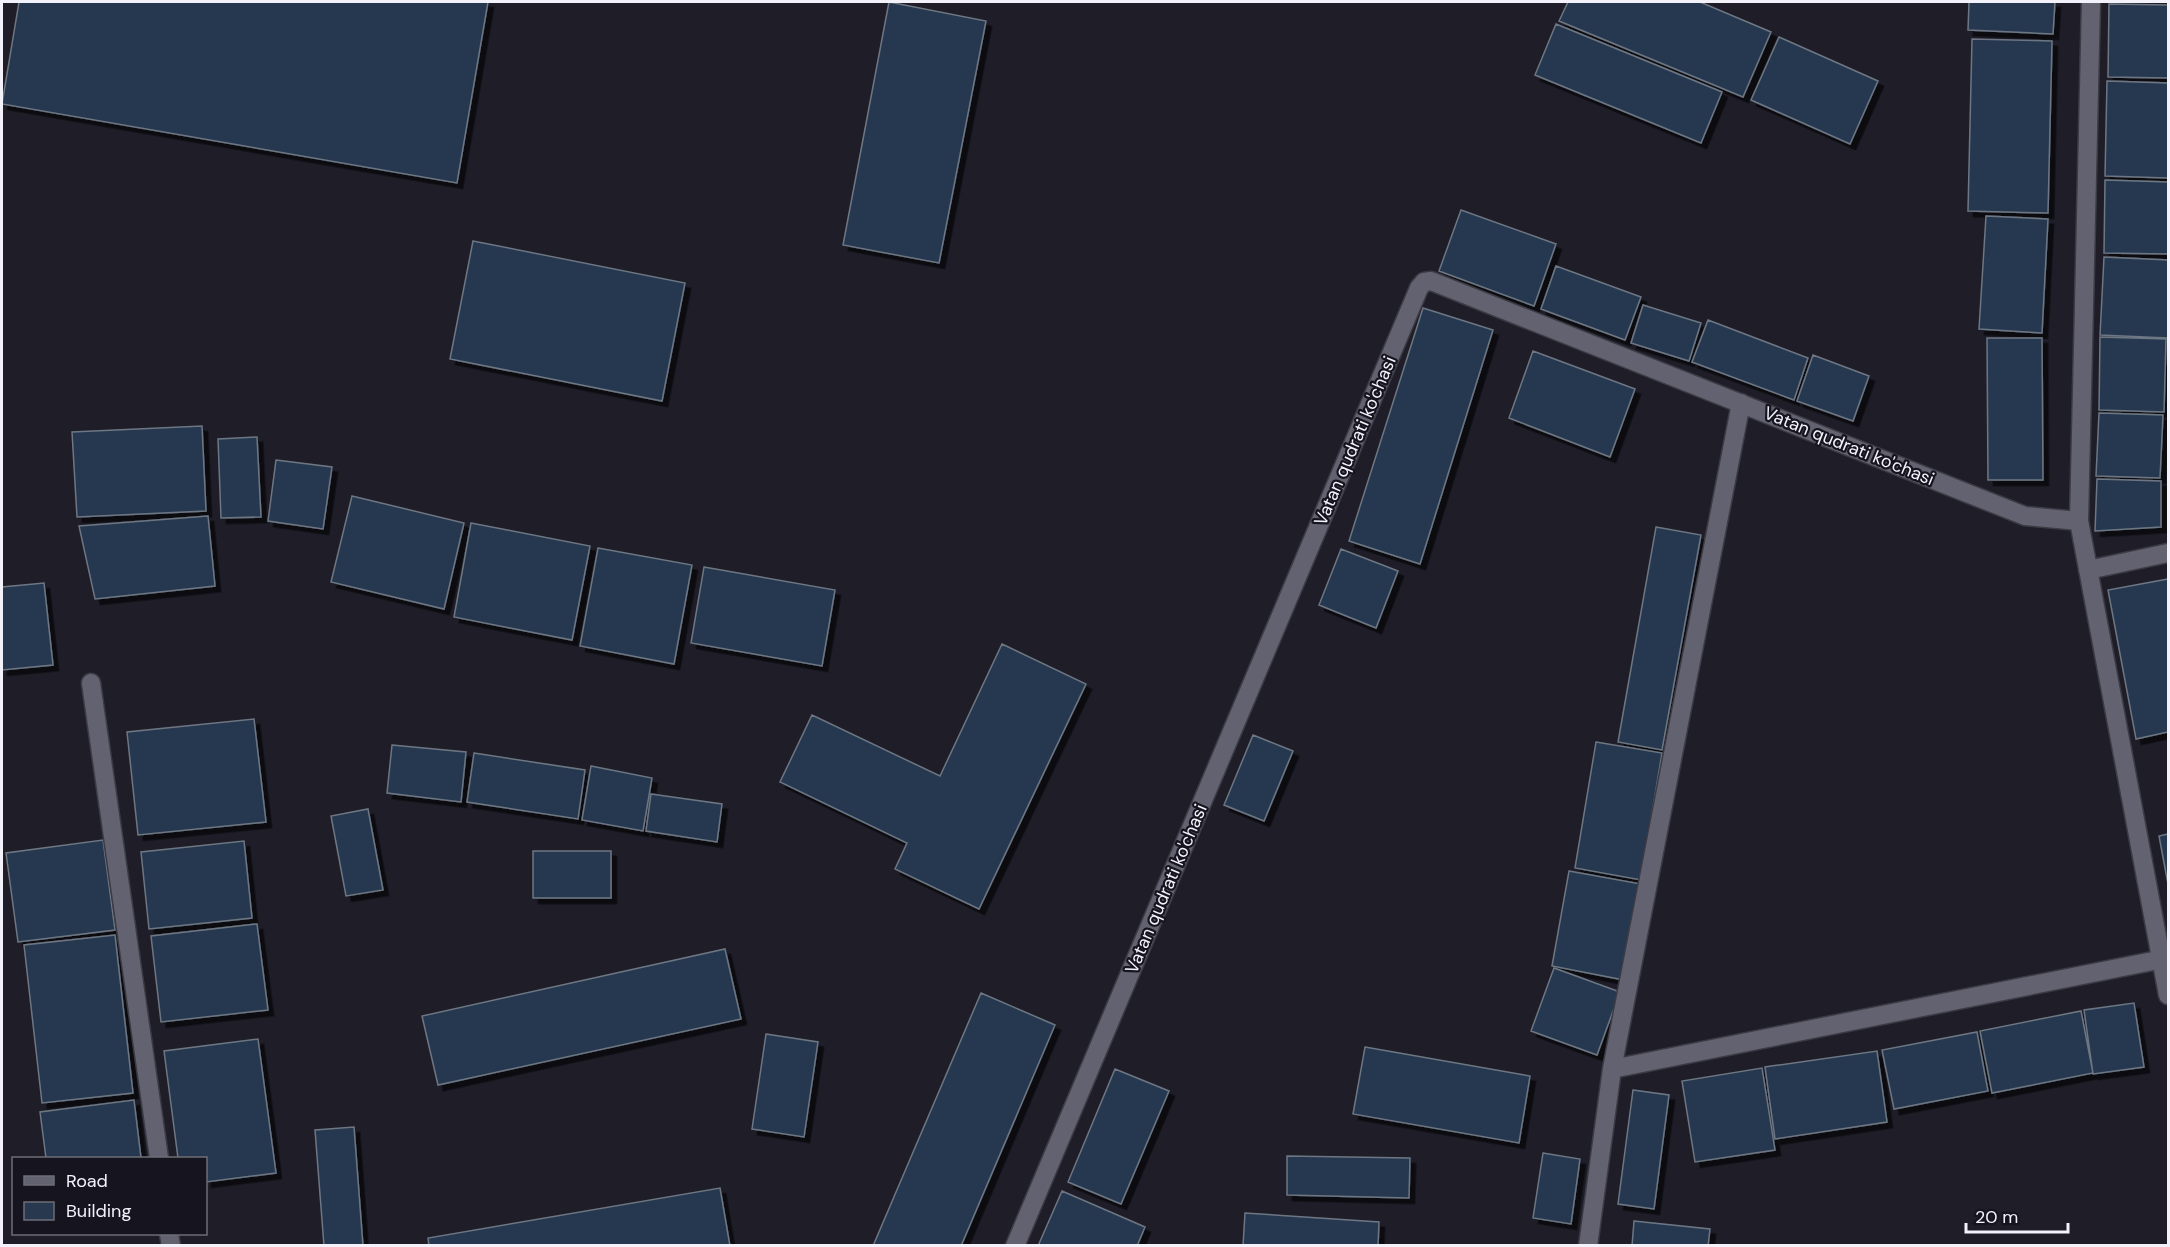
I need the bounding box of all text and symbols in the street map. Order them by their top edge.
street label: Vatan qudrati ko'chasi [1308,353,1402,529]
street label: Vatan qudrati ko'chasi [1760,401,1938,491]
street label: Vatan qudrati ko'chasi [1119,801,1213,977]
legend [12,1157,207,1235]
text: Road [66,1169,108,1193]
scale bar [1966,1196,2068,1234]
text: Building [66,1199,131,1223]
text: 20 m [1975,1205,2018,1229]

